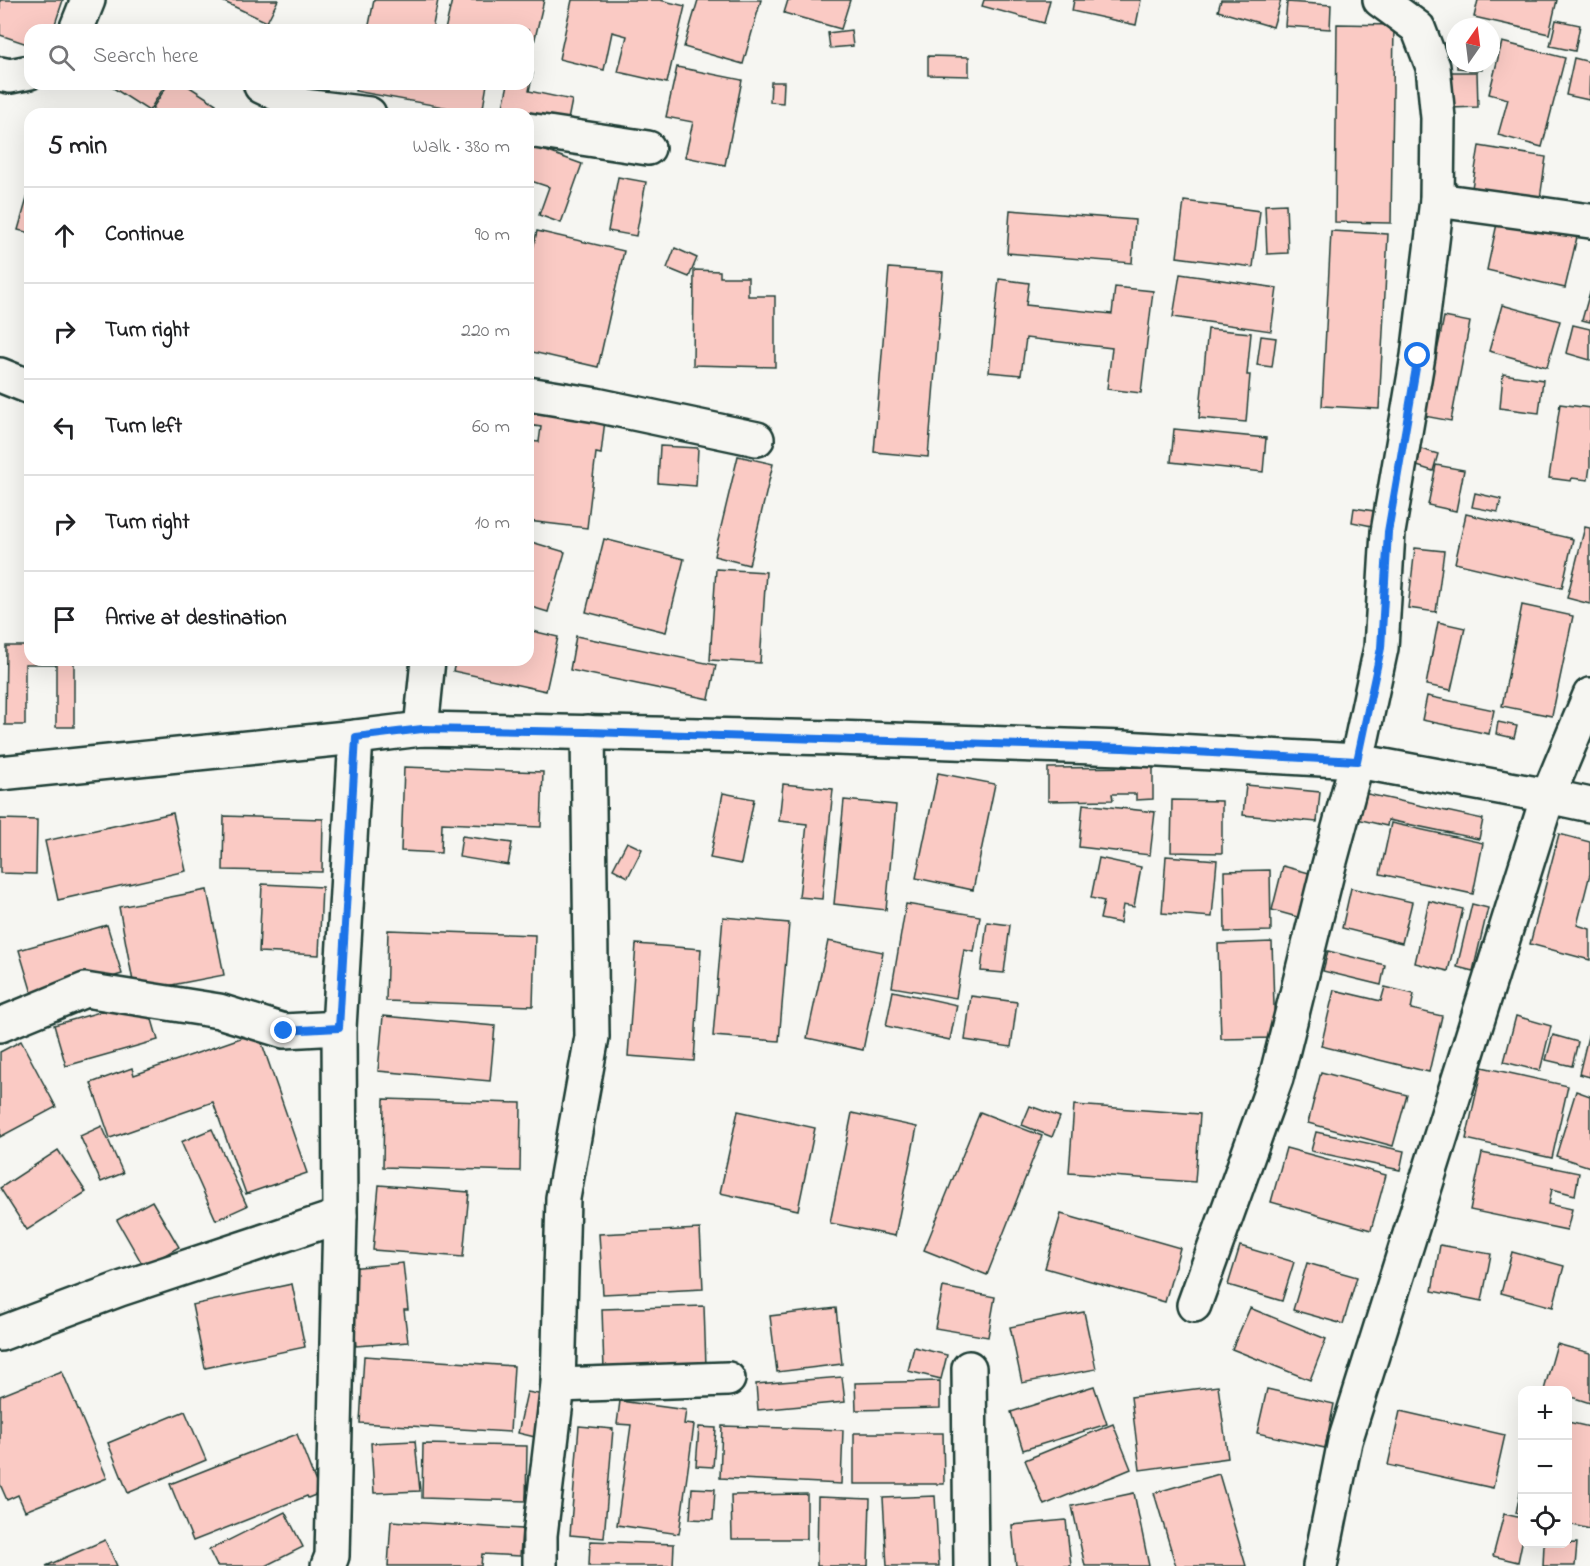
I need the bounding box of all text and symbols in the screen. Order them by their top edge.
north arrow [1446,18,1500,72]
search box [24,24,534,90]
icon: search [45,41,78,74]
text: Search here [93,41,198,73]
text: 5 min [48,128,107,166]
text: Walk · 380 m [412,133,510,162]
icon: ahead [48,219,81,252]
text: Continue [105,219,184,251]
text: 90 m [475,221,510,250]
icon: right [48,315,81,348]
text: Turn right [105,315,190,347]
text: 220 m [461,317,510,346]
route start [1404,342,1430,368]
icon: left [48,411,81,444]
text: Turn left [105,411,182,443]
text: 60 m [472,413,510,442]
icon: right [48,507,81,540]
text: Turn right [105,507,190,539]
text: 10 m [474,509,510,538]
icon: arrive [48,603,81,636]
text: Arrive at destination [105,603,287,635]
route end [270,1017,296,1043]
map controls [1518,1386,1572,1548]
button: + [1518,1386,1572,1440]
button: − [1518,1440,1572,1494]
button: locate [1518,1494,1572,1548]

